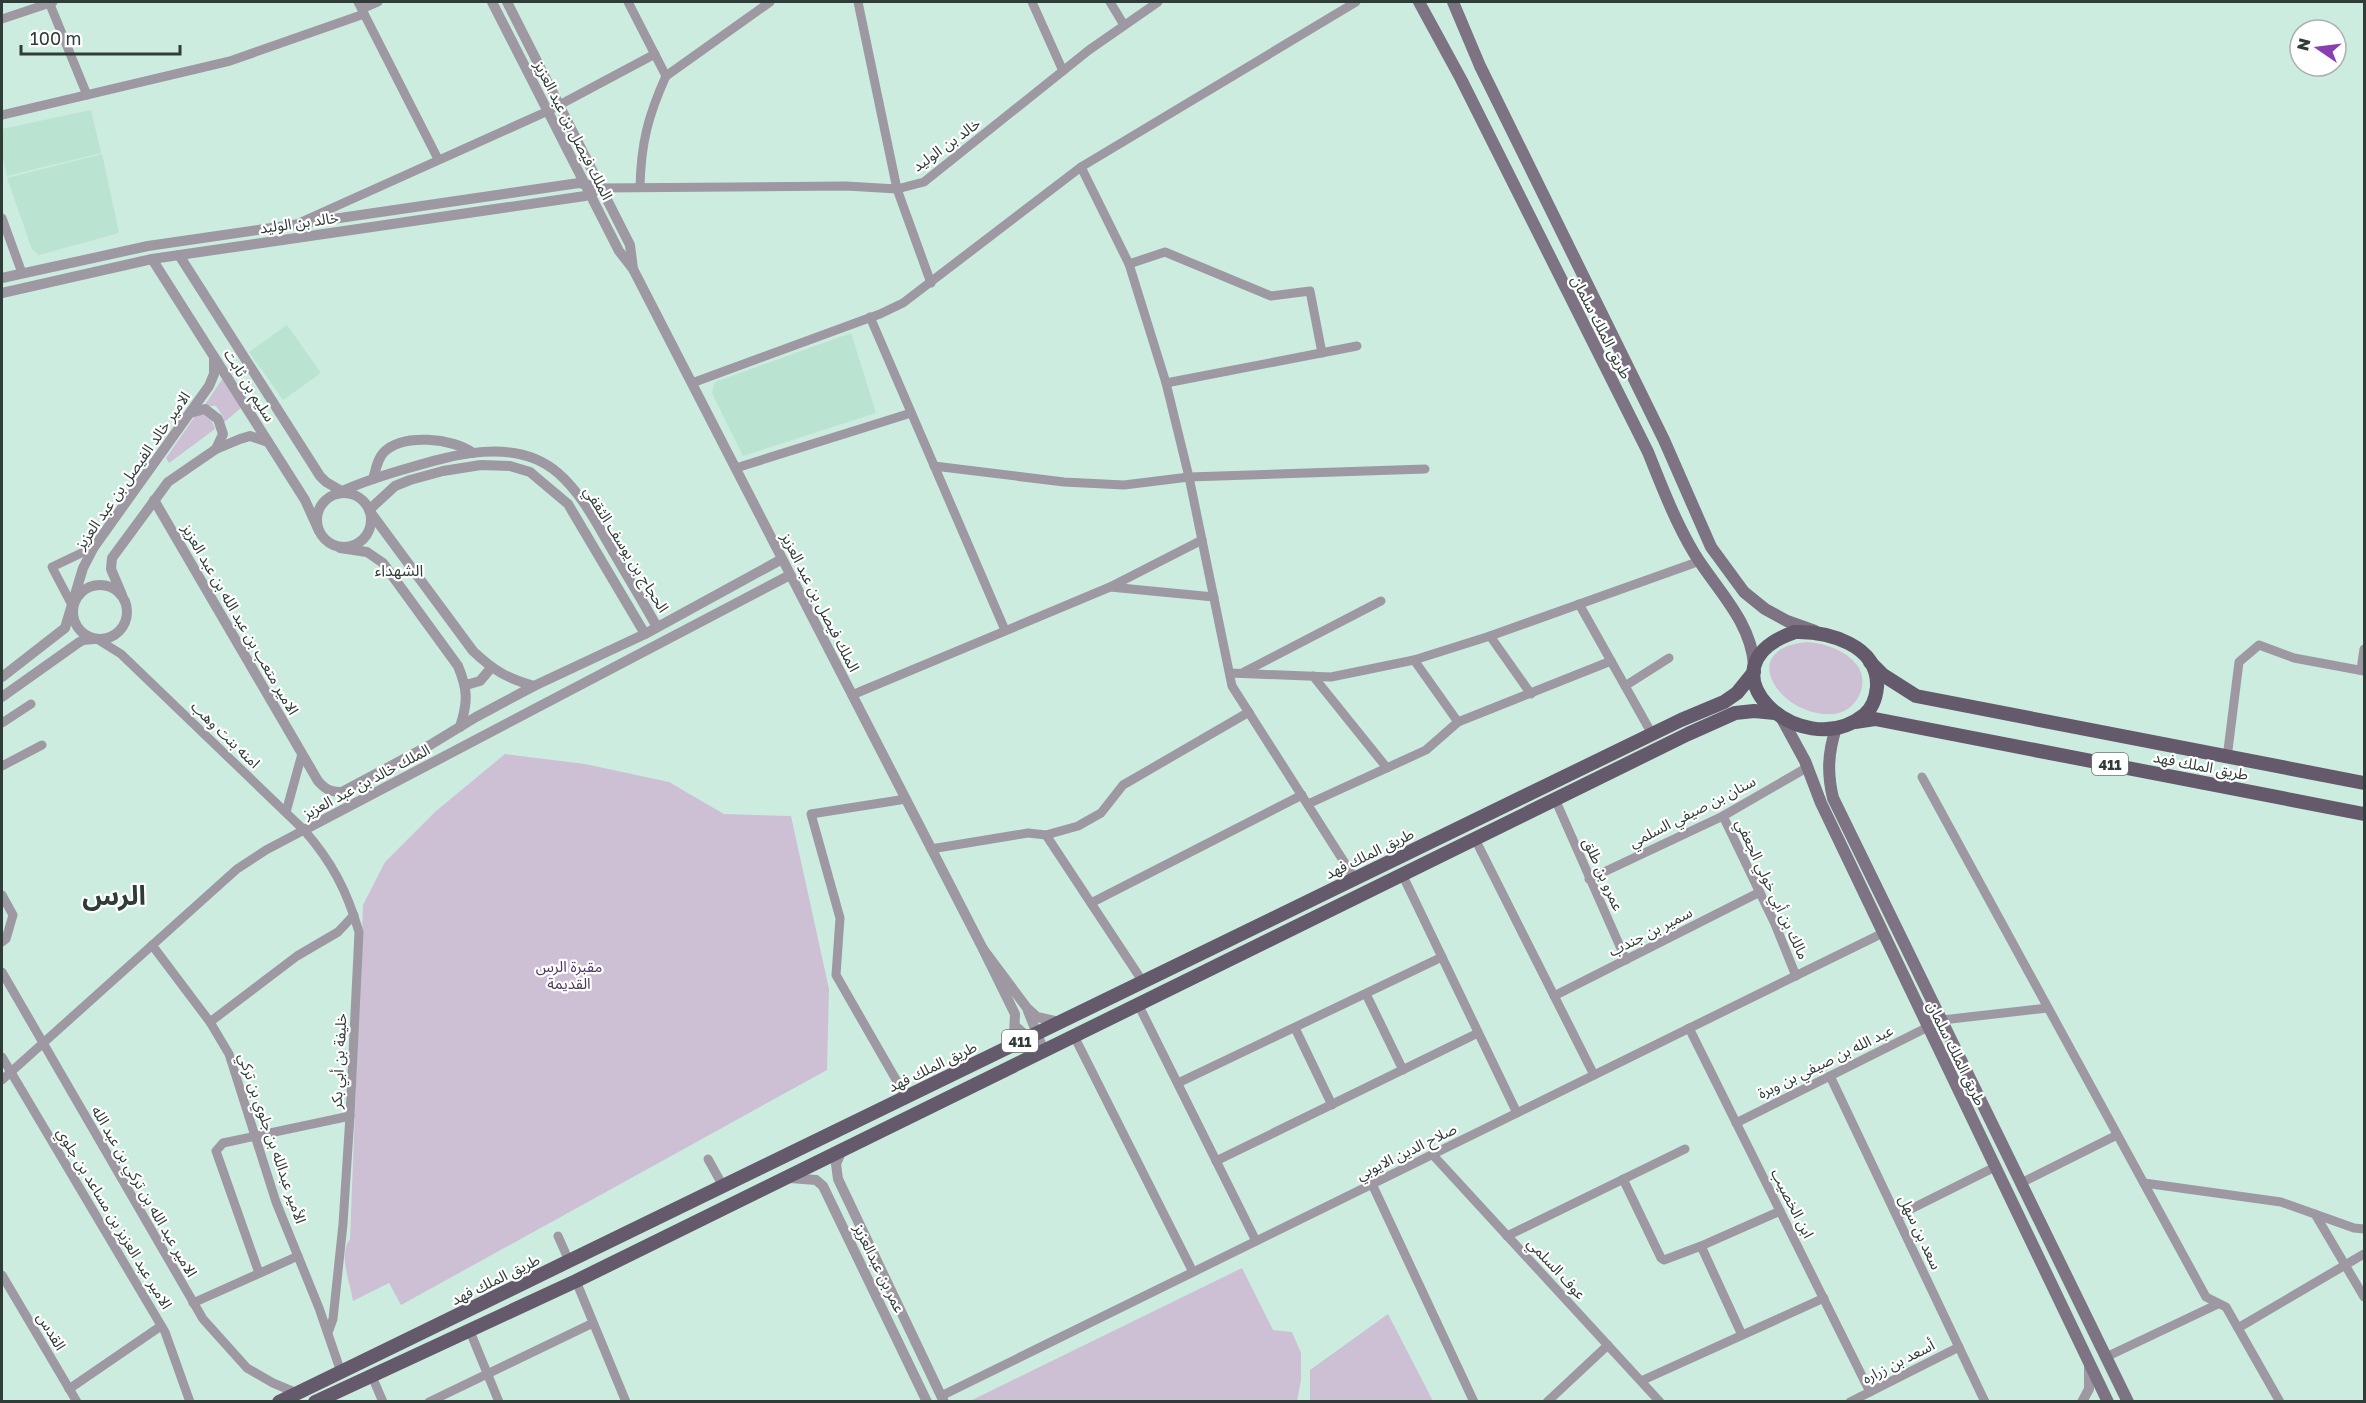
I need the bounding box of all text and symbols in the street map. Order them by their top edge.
scale bar [21,18,180,56]
north arrow [2288,18,2348,78]
text: 100 m [30,27,81,49]
text: N [2292,36,2315,53]
street label: الملك فيصل بن عبد العزيز [530,56,617,203]
street label: خالد بن الوليد [909,113,984,175]
street label: خالد بن الوليد [258,208,340,237]
street label: طريق الملك سلمان [1566,272,1636,383]
street label: سليم بن ثابت [218,345,279,426]
street label: الامير خالد الفيصل بن عبد العزيز [70,388,194,554]
street label: الحجاج بن يوسف الثقفي [577,483,673,618]
street label: الامير متعب بن عبد الله بن عبد العزيز [177,519,303,718]
street label: الملك فيصل بن عبد العزيز [777,528,864,675]
district label: الشهداء [375,560,423,580]
street label: امنه بنت وهب [187,697,264,772]
street label: الملك خالد بن عبد العزيز [298,740,433,823]
street label: طريق الملك فهد [2152,747,2250,785]
road number: 411 [2092,753,2128,775]
street label: سنان بن صيفي السلمي [1626,771,1760,854]
street label: مالك بن أبي خولي الجعفي [1729,816,1813,963]
street label: طريق الملك فهد [1322,824,1417,884]
street label: عمرو بن طلق [1578,835,1628,915]
district label: الرس [82,879,146,912]
street label: سمير بن جندب [1605,902,1695,961]
park label: مقبرة الرس القديمة [536,957,602,992]
street label: طريق الملك سلمان [1922,998,1990,1109]
street label: خليفة بن أبي بكر [326,1012,353,1111]
street label: عبد الله بن صيفي بن وبرة [1754,1020,1898,1105]
road number: 411 [1002,1030,1038,1052]
street label: طريق الملك فهد [885,1037,980,1097]
street label: الأمير عبدالله بن جلوي بن تركي [232,1050,311,1227]
street label: الامير عبد الله بن تركي بن عبد الله [85,1102,202,1282]
street label: صلاح الدين الايوبي [1353,1119,1461,1187]
street label: الامير عبد العزيز بن مساعد بن جلوي [51,1124,176,1314]
street label: ابن الخصيب [1767,1165,1818,1241]
street label: سعد بن سهل [1895,1192,1946,1273]
street label: عمر بن عبدالعزيز [849,1220,909,1316]
street label: عوف السلمي [1521,1233,1590,1305]
street label: طريق الملك فهد [448,1250,543,1310]
street label: القدس [33,1309,70,1354]
street label: أسعد بن زراره [1859,1335,1938,1388]

